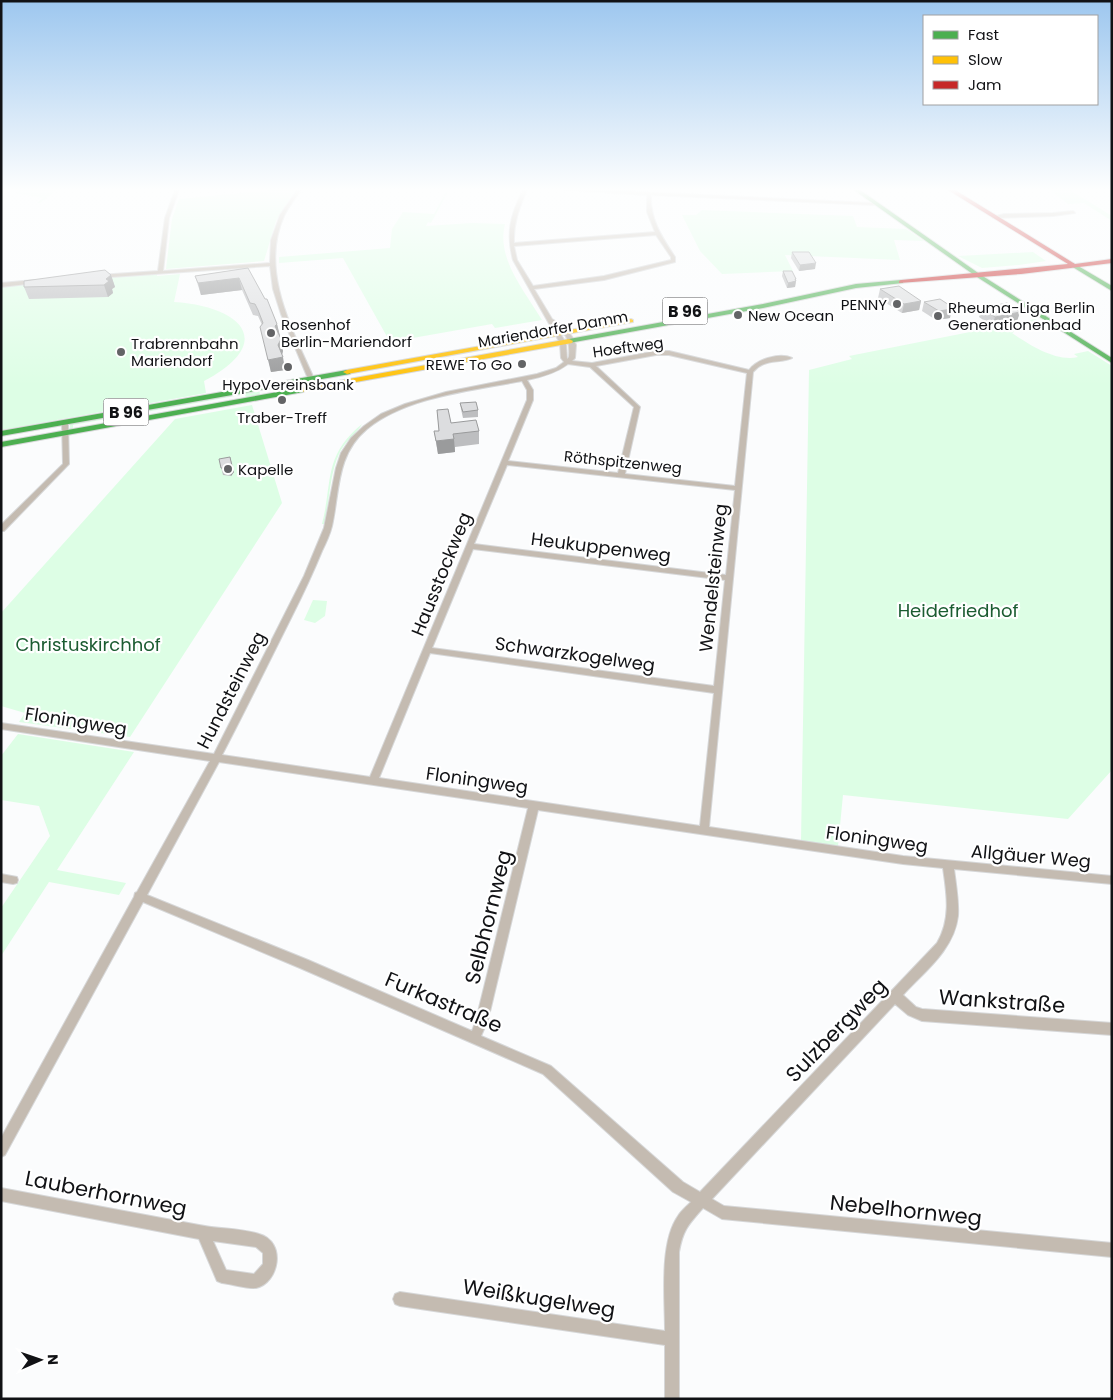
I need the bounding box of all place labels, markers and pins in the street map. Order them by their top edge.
place label: PENNY [841,294,887,315]
place label: Rheuma-Liga Berlin Generationenbad [948,297,1095,335]
marker: PENNY [891,298,903,310]
place label: New Ocean [748,305,834,326]
marker: New Ocean [732,309,744,321]
marker: Rheuma-Liga Berlin Generationenbad [932,310,944,322]
place label: Rosenhof Berlin-Mariendorf [281,314,412,352]
marker: Rosenhof Berlin-Mariendorf [265,327,277,339]
place label: Trabrennbahn Mariendorf [131,333,239,371]
marker: Trabrennbahn Mariendorf [115,346,127,358]
place label: REWE To Go [426,354,512,375]
marker: REWE To Go [516,358,528,370]
marker: HypoVereinsbank [282,361,294,373]
place label: HypoVereinsbank [222,374,354,395]
marker: Traber-Treff [276,394,288,406]
place label: Traber-Treff [237,407,327,428]
place label: Kapelle [238,459,293,480]
marker: Kapelle [222,463,234,475]

